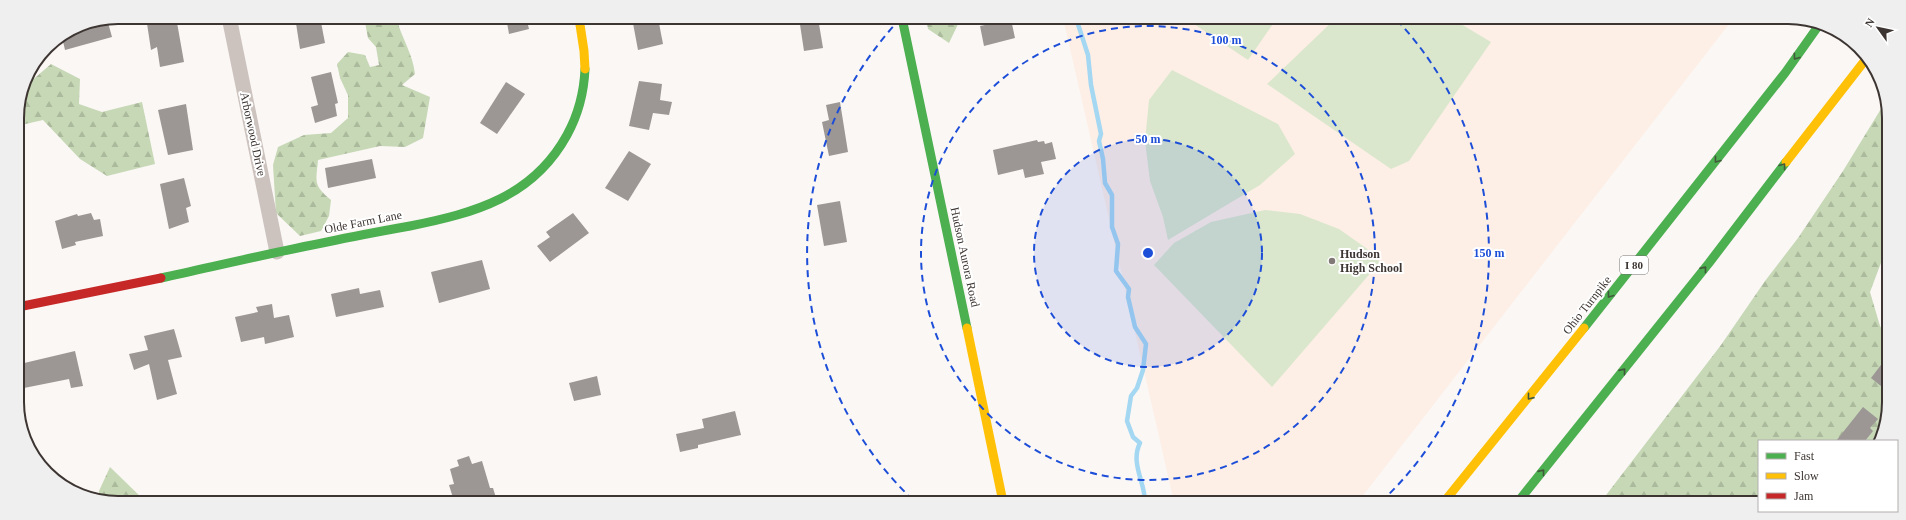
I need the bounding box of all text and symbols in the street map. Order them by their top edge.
north arrow [1858,8,1898,48]
text: N [1862,16,1877,29]
text: 100 m [1211,33,1242,47]
one-way arrow [1794,52,1801,59]
street label: Arborwood Drive [237,91,269,177]
text: 50 m [1136,132,1161,146]
one-way arrow [1714,155,1721,162]
one-way arrow [1779,164,1786,171]
street label: Hudson Aurora Road [948,206,982,308]
street label: Olde Farm Lane [323,208,403,236]
centre of rings [1141,246,1155,260]
text: 150 m [1474,246,1505,260]
place label: Hudson High School [1340,247,1403,275]
marker: Hudson High School [1327,256,1337,266]
road number: I 80 [1620,256,1648,274]
one-way arrow [1699,267,1706,274]
street label: Ohio Turnpike [1560,273,1614,337]
one-way arrow [1608,290,1615,297]
one-way arrow [1618,368,1625,375]
one-way arrow [1527,392,1534,399]
legend [1758,440,1898,512]
text: Fast [1794,449,1815,463]
text: Slow [1794,469,1819,483]
one-way arrow [1537,470,1544,477]
text: Jam [1794,489,1814,503]

